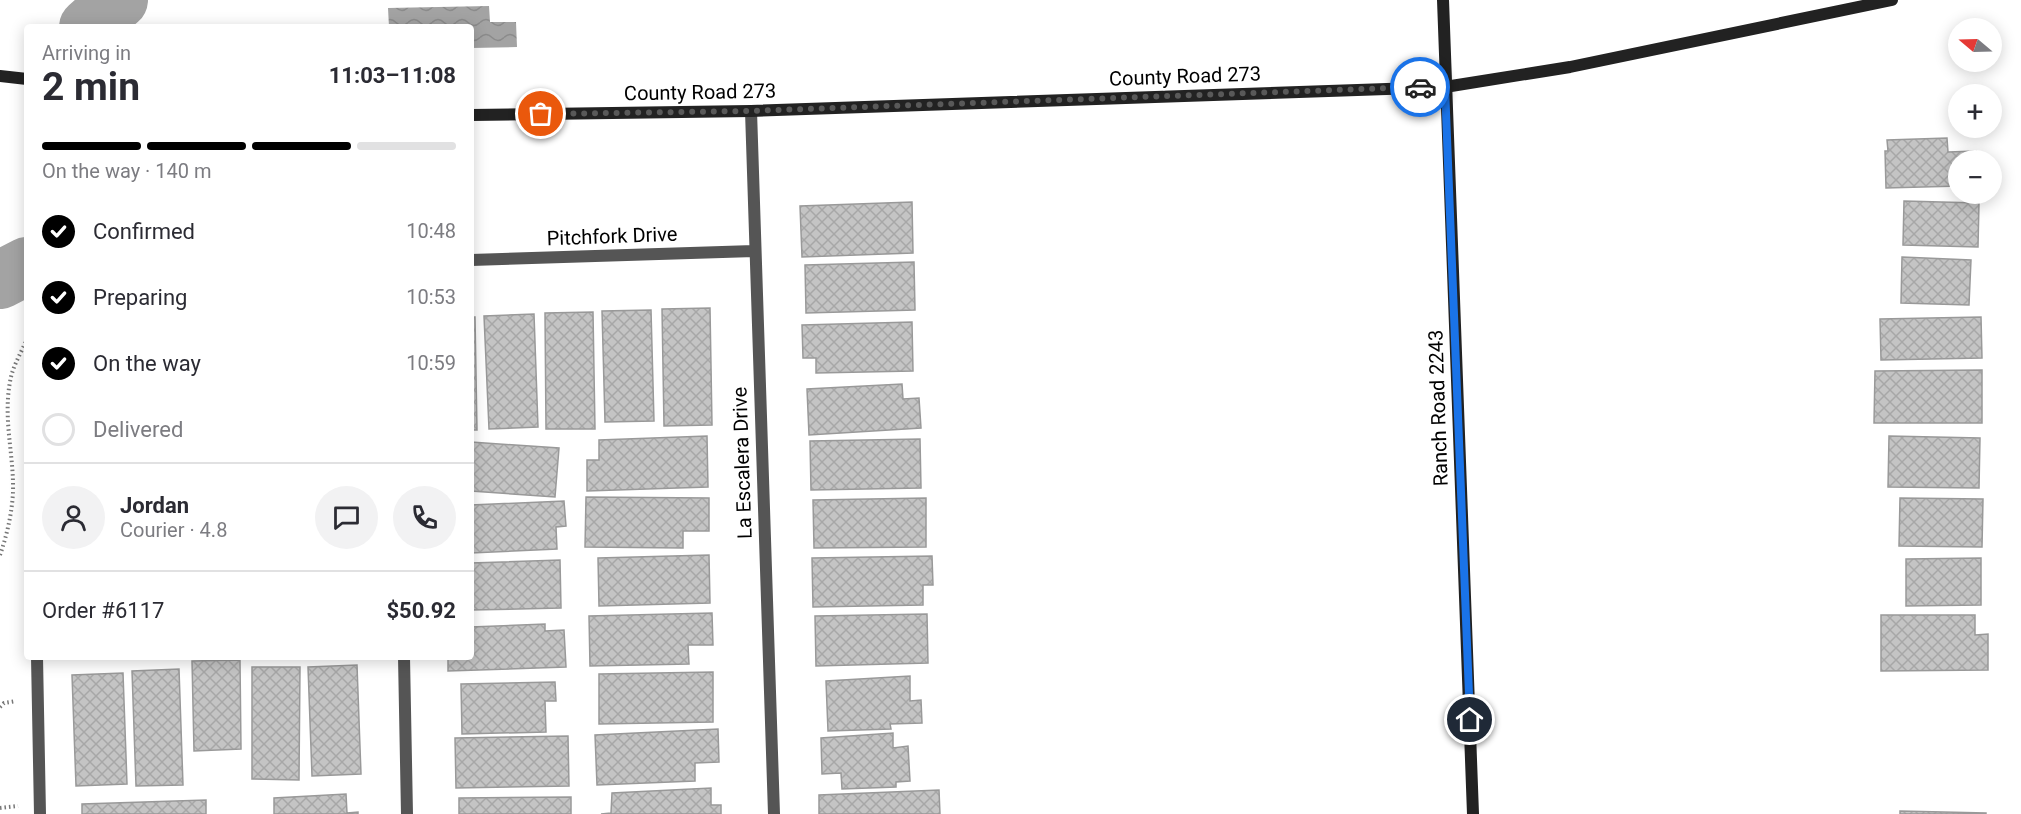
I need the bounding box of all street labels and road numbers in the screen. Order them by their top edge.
street label: County Road 273 [1109,61,1261,91]
street label: County Road 273 [624,79,776,105]
street label: Pitchfork Drive [546,222,678,250]
street label: Ranch Road 2243 [1423,329,1453,487]
street label: La Escalera Drive [727,386,757,540]

